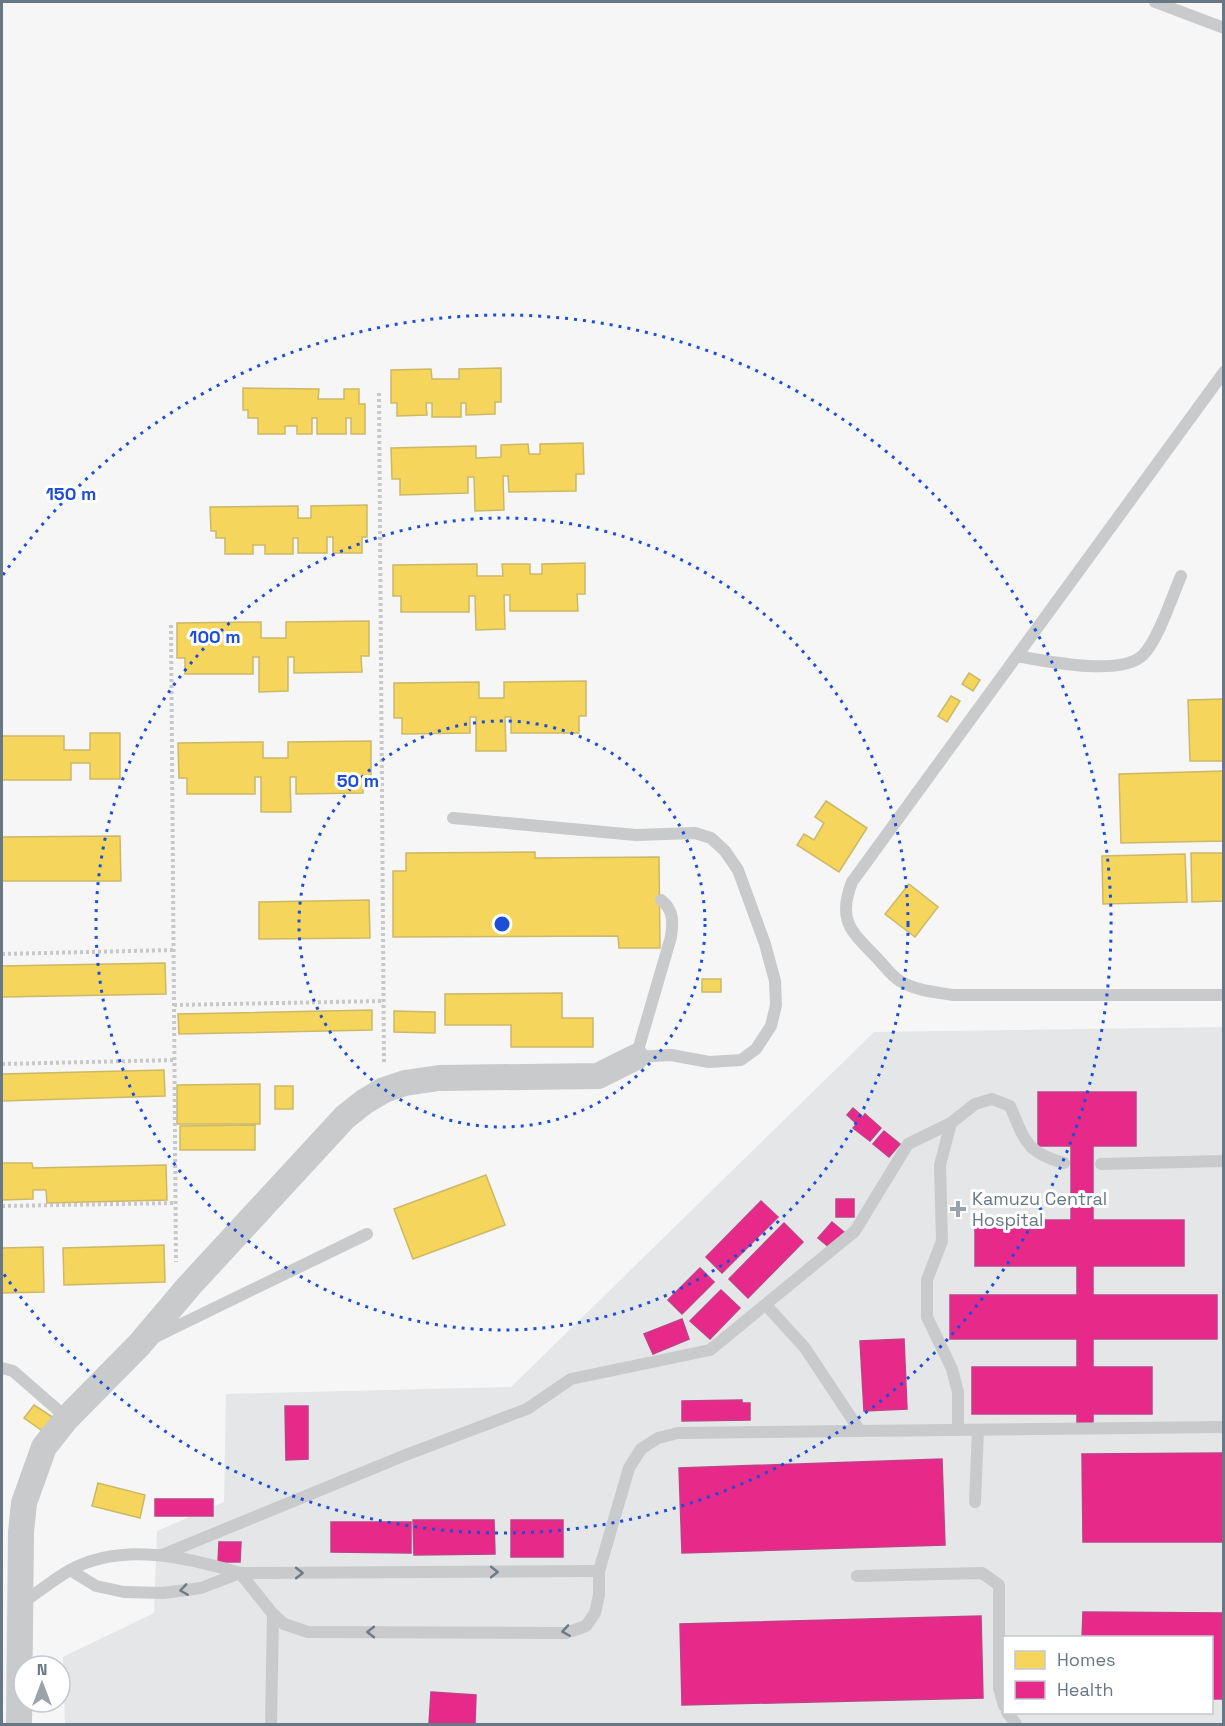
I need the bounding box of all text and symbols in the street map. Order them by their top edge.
text: 150 m [46,482,96,505]
text: 100 m [189,625,241,648]
text: 50 m [337,769,379,792]
centre of rings [492,914,512,934]
place label: Kamuzu Central Hospital [972,1187,1107,1231]
marker: Kamuzu Central Hospital [949,1200,967,1218]
one-way arrow [489,1566,498,1578]
one-way arrow [294,1567,303,1579]
one-way arrow [180,1584,189,1596]
one-way arrow [561,1625,570,1637]
one-way arrow [366,1626,375,1638]
legend [1003,1636,1213,1714]
text: Homes [1057,1648,1116,1671]
north arrow [12,1654,72,1714]
text: N [37,1659,47,1680]
text: Health [1057,1678,1114,1701]

